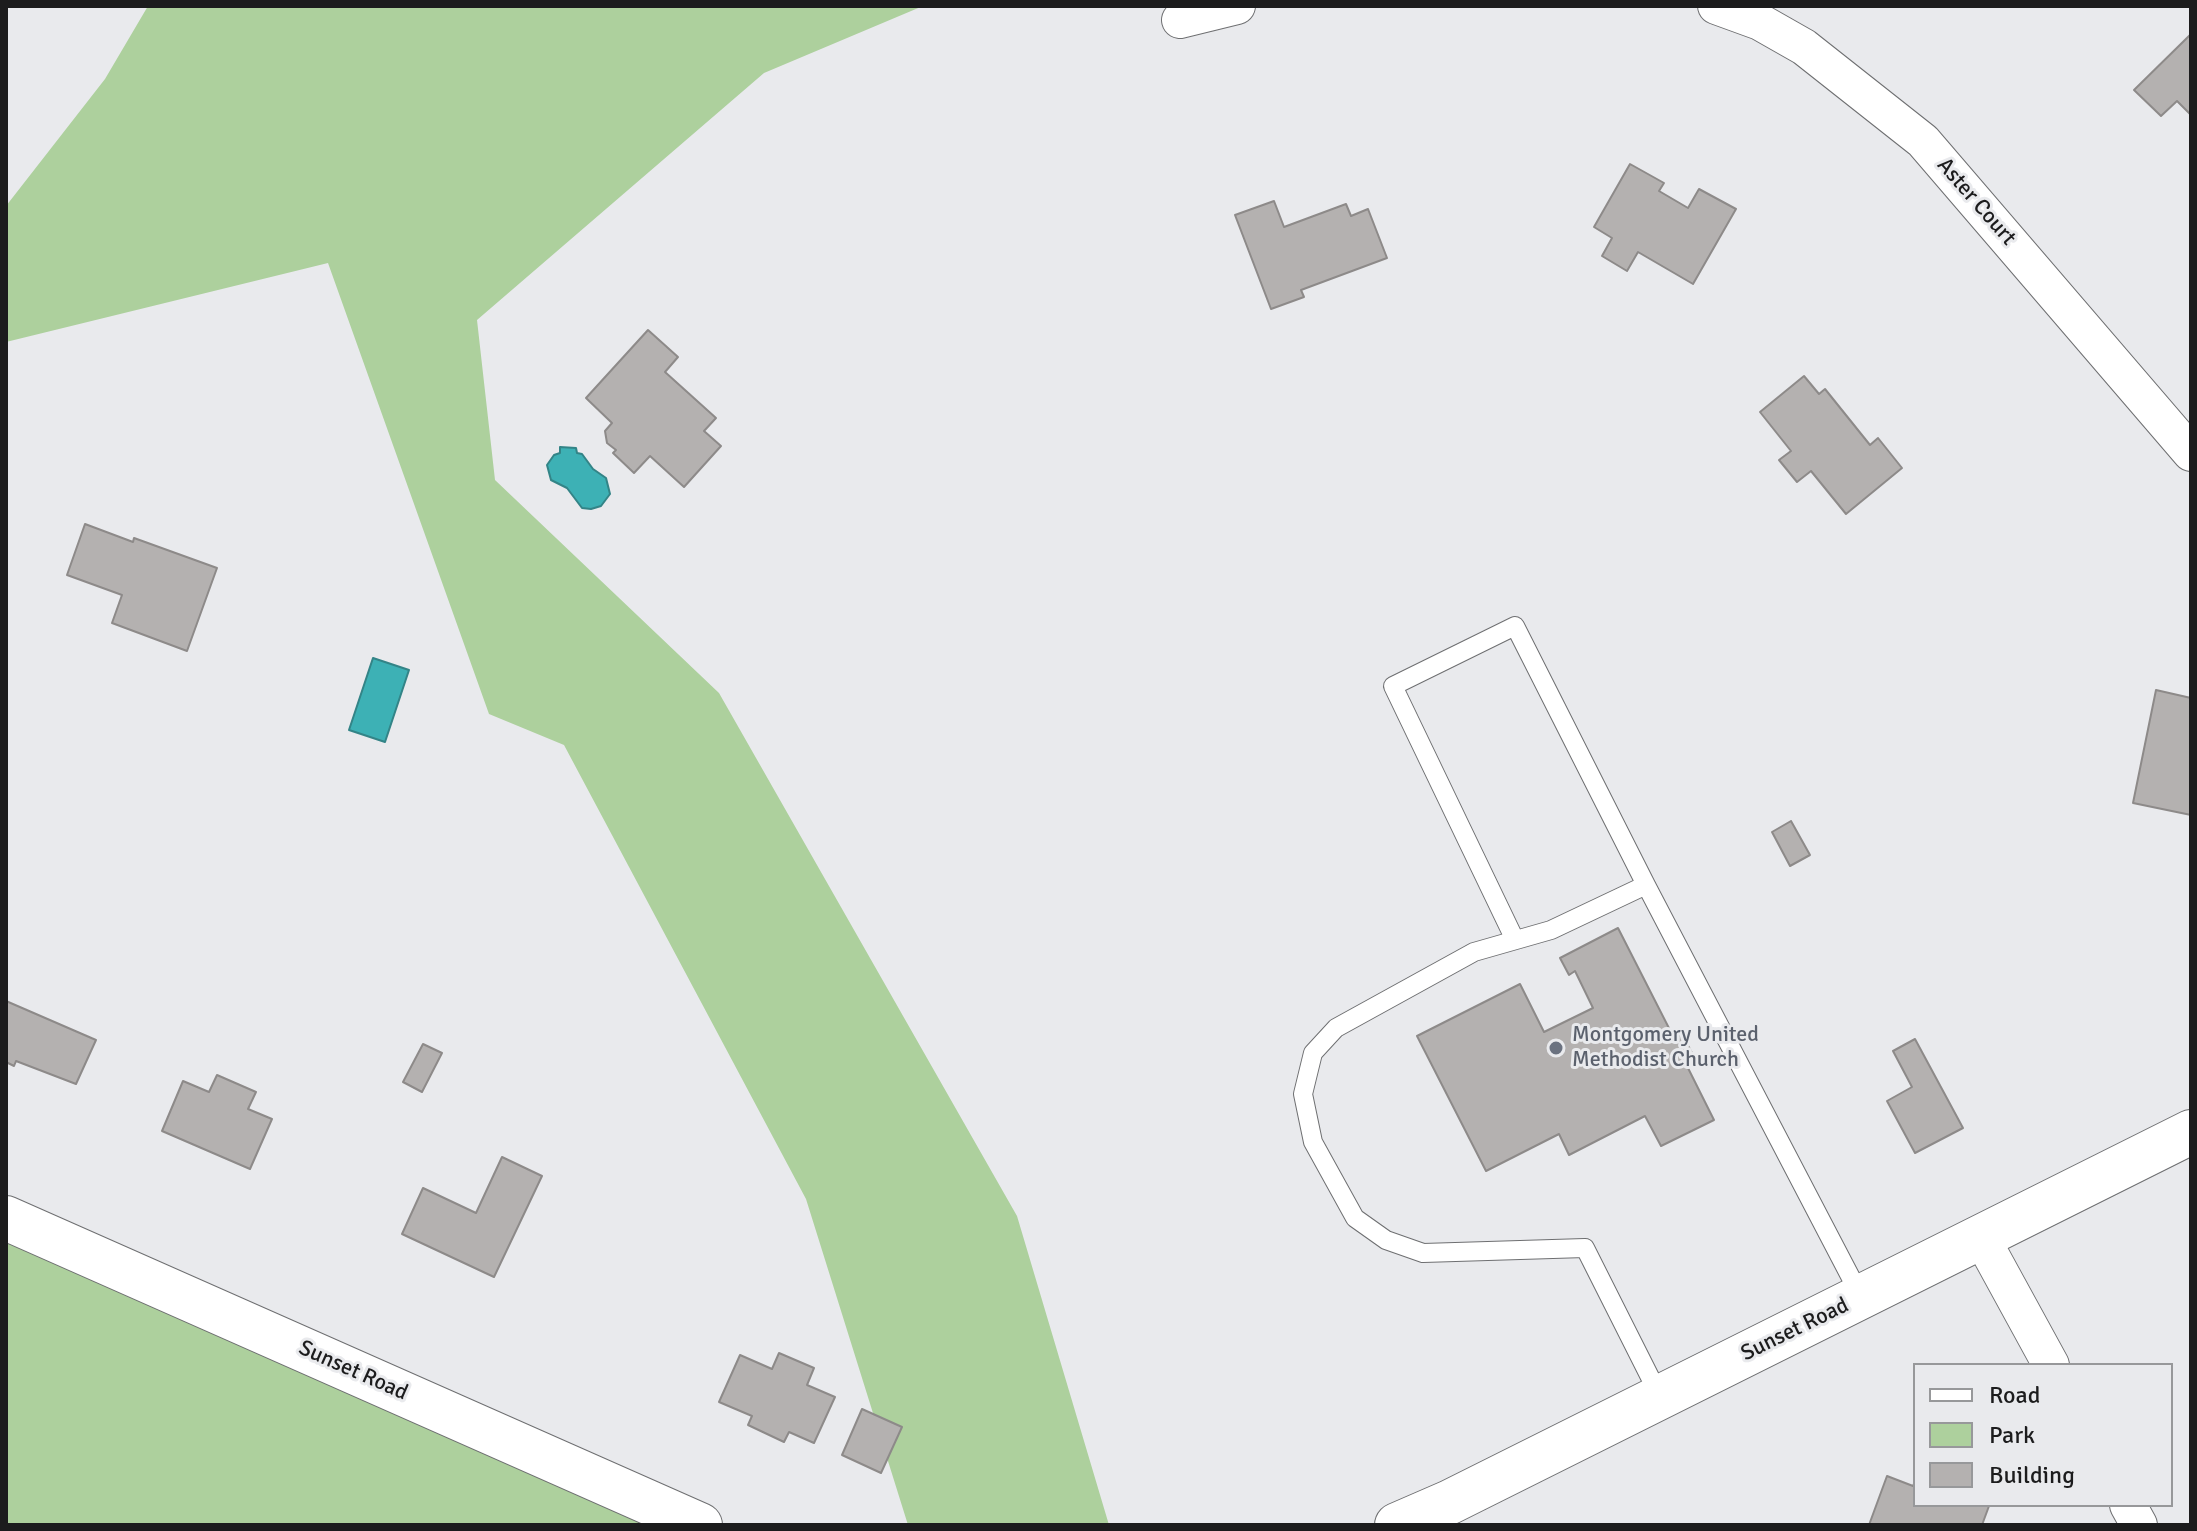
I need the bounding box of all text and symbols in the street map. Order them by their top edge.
street label: Aster Court [1931,153,2021,251]
place label: Montgomery United Methodist Church [1572,1022,1759,1074]
marker: Montgomery United Methodist Church [1547,1039,1565,1057]
street label: Sunset Road [1737,1293,1853,1367]
street label: Sunset Road [294,1335,412,1407]
legend [1913,1363,2173,1507]
text: Road [1989,1380,2040,1410]
text: Park [1989,1420,2035,1450]
text: Building [1989,1460,2075,1490]

